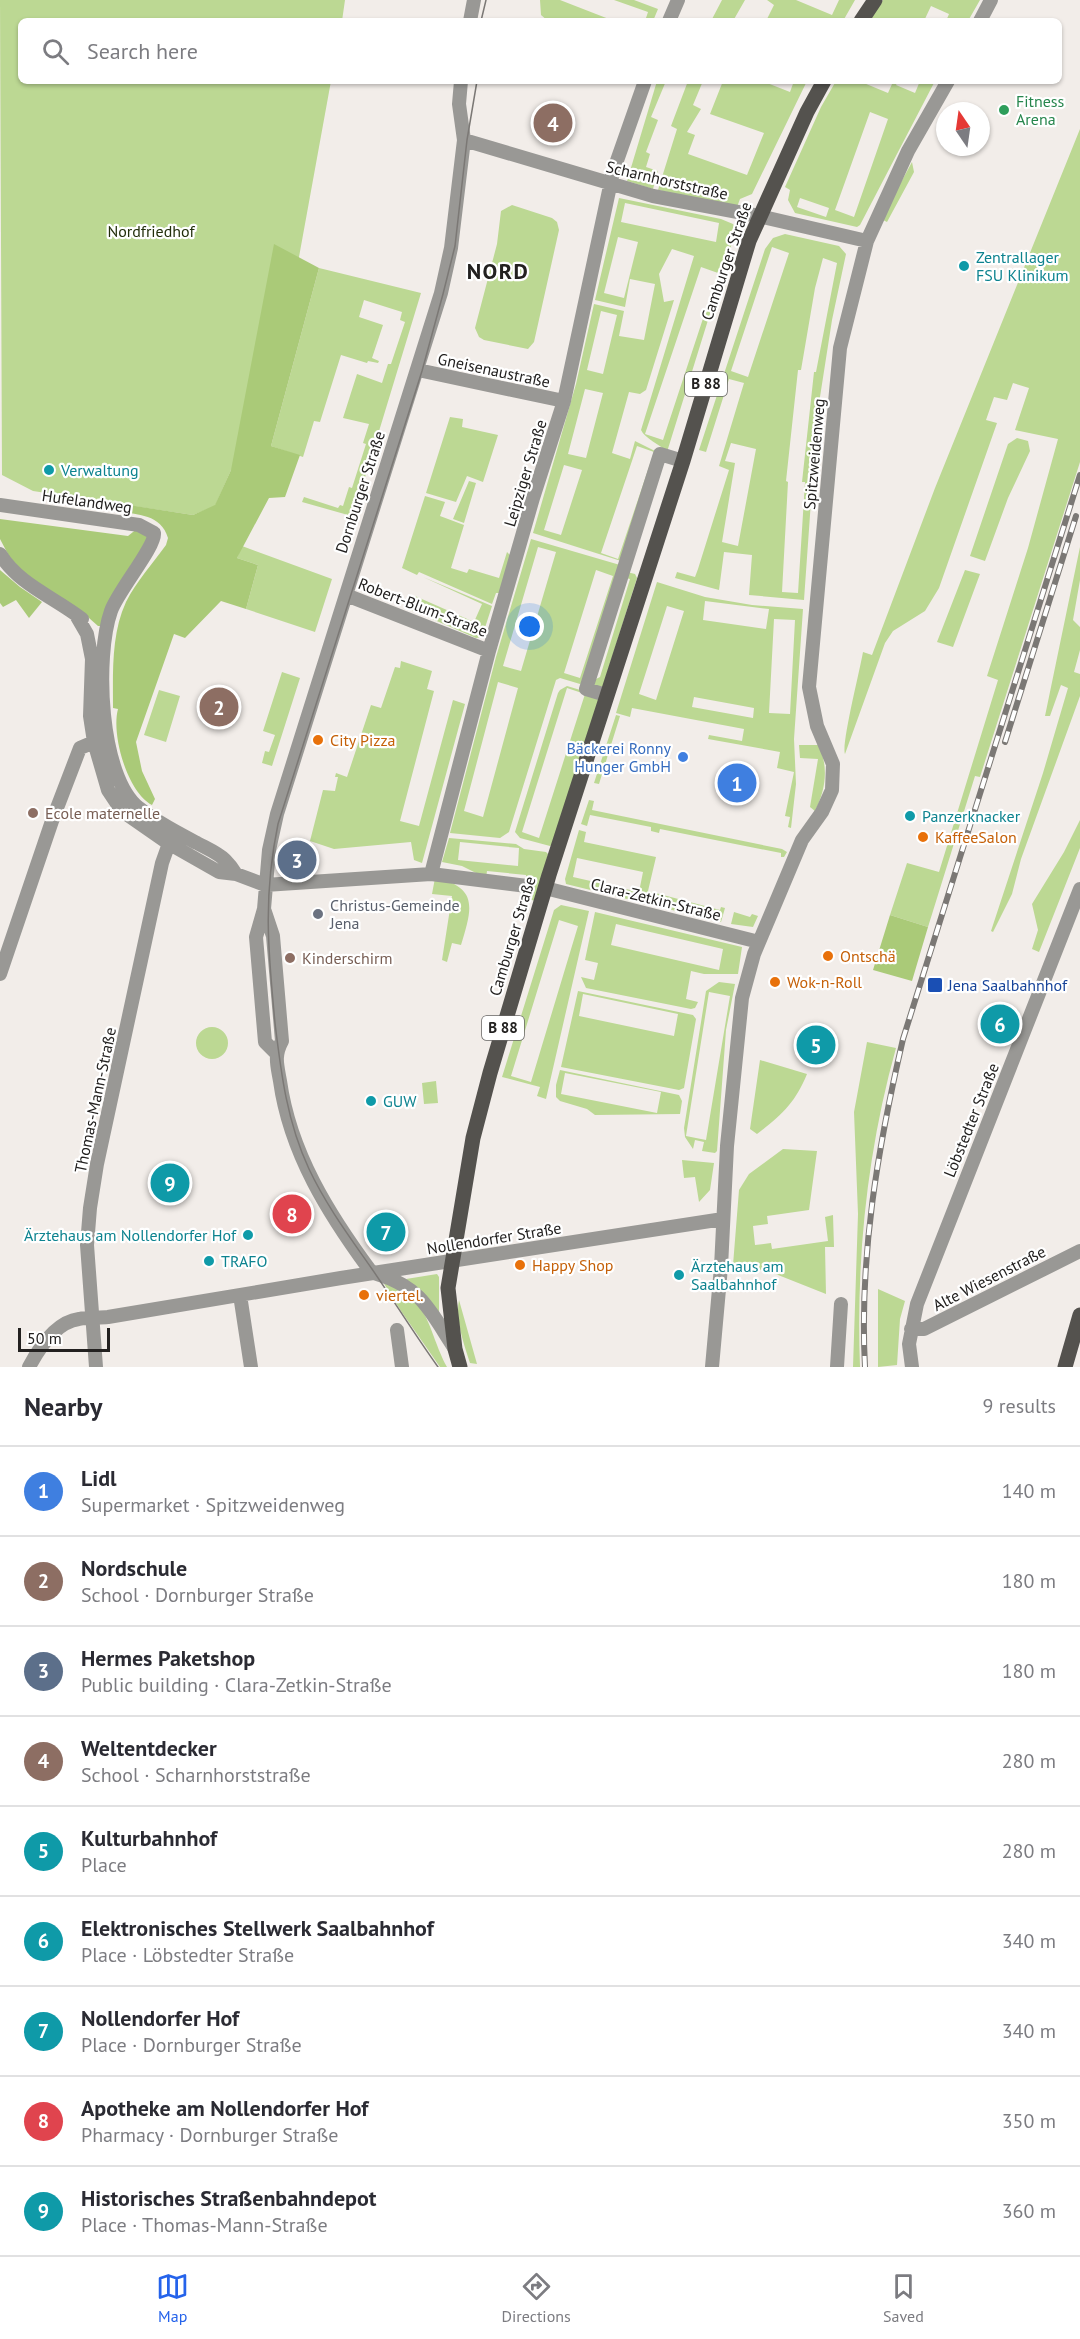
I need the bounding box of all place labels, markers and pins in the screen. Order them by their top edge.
place label: Fitness Arena [1016,91,1065,129]
pin: 4 [534,100,572,146]
marker: Fitness Arena [997,103,1011,117]
place label: Zentrallager FSU Klinikum [976,247,1069,285]
marker: Zentrallager FSU Klinikum [957,259,971,273]
place label: Verwaltung [60,460,139,480]
marker: Verwaltung [42,463,56,477]
pin: 2 [200,684,238,730]
place label: City Pizza [330,730,395,750]
marker: City Pizza [311,733,325,747]
place label: Bäckerei Ronny Hunger GmbH [566,738,672,776]
marker: Bäckerei Ronny Hunger GmbH [676,750,690,764]
pin: 1 [718,760,756,806]
place label: Ecole maternelle [45,803,160,823]
marker: Ecole maternelle [26,806,40,820]
place label: Panzerknacker [922,806,1021,826]
marker: Panzerknacker [903,809,917,823]
place label: KaffeeSalon [935,827,1017,847]
marker: KaffeeSalon [916,830,930,844]
pin: 3 [278,838,316,882]
place label: Christus-Gemeinde Jena [329,895,460,933]
marker: Christus-Gemeinde Jena [311,907,325,921]
place label: Ontschä [840,946,896,966]
place label: Kinderschirm [302,948,392,968]
marker: Ontschä [821,949,835,963]
marker: Kinderschirm [283,951,297,965]
place label: Wok-n-Roll [787,972,862,992]
marker: Wok-n-Roll [768,975,782,989]
place label: Jena Saalbahnhof [947,975,1068,995]
marker: Jena Saalbahnhof [926,976,944,994]
pin: 6 [980,1002,1020,1046]
pin: 5 [796,1022,836,1068]
place label: GUW [383,1091,417,1111]
marker: GUW [364,1094,378,1108]
pin: 9 [150,1160,190,1206]
pin: 8 [272,1192,312,1236]
pin: 7 [366,1210,406,1254]
place label: Ärztehaus am Nollendorfer Hof [24,1225,237,1245]
marker: Ärztehaus am Nollendorfer Hof [241,1228,255,1242]
place label: TRAFO [221,1251,268,1271]
marker: TRAFO [202,1254,216,1268]
place label: Happy Shop [532,1255,613,1275]
place label: Ärztehaus am Saalbahnhof [691,1256,784,1294]
marker: Happy Shop [513,1258,527,1272]
marker: Ärztehaus am Saalbahnhof [672,1268,686,1282]
place label: viertel. [376,1285,424,1305]
marker: viertel. [357,1288,371,1302]

